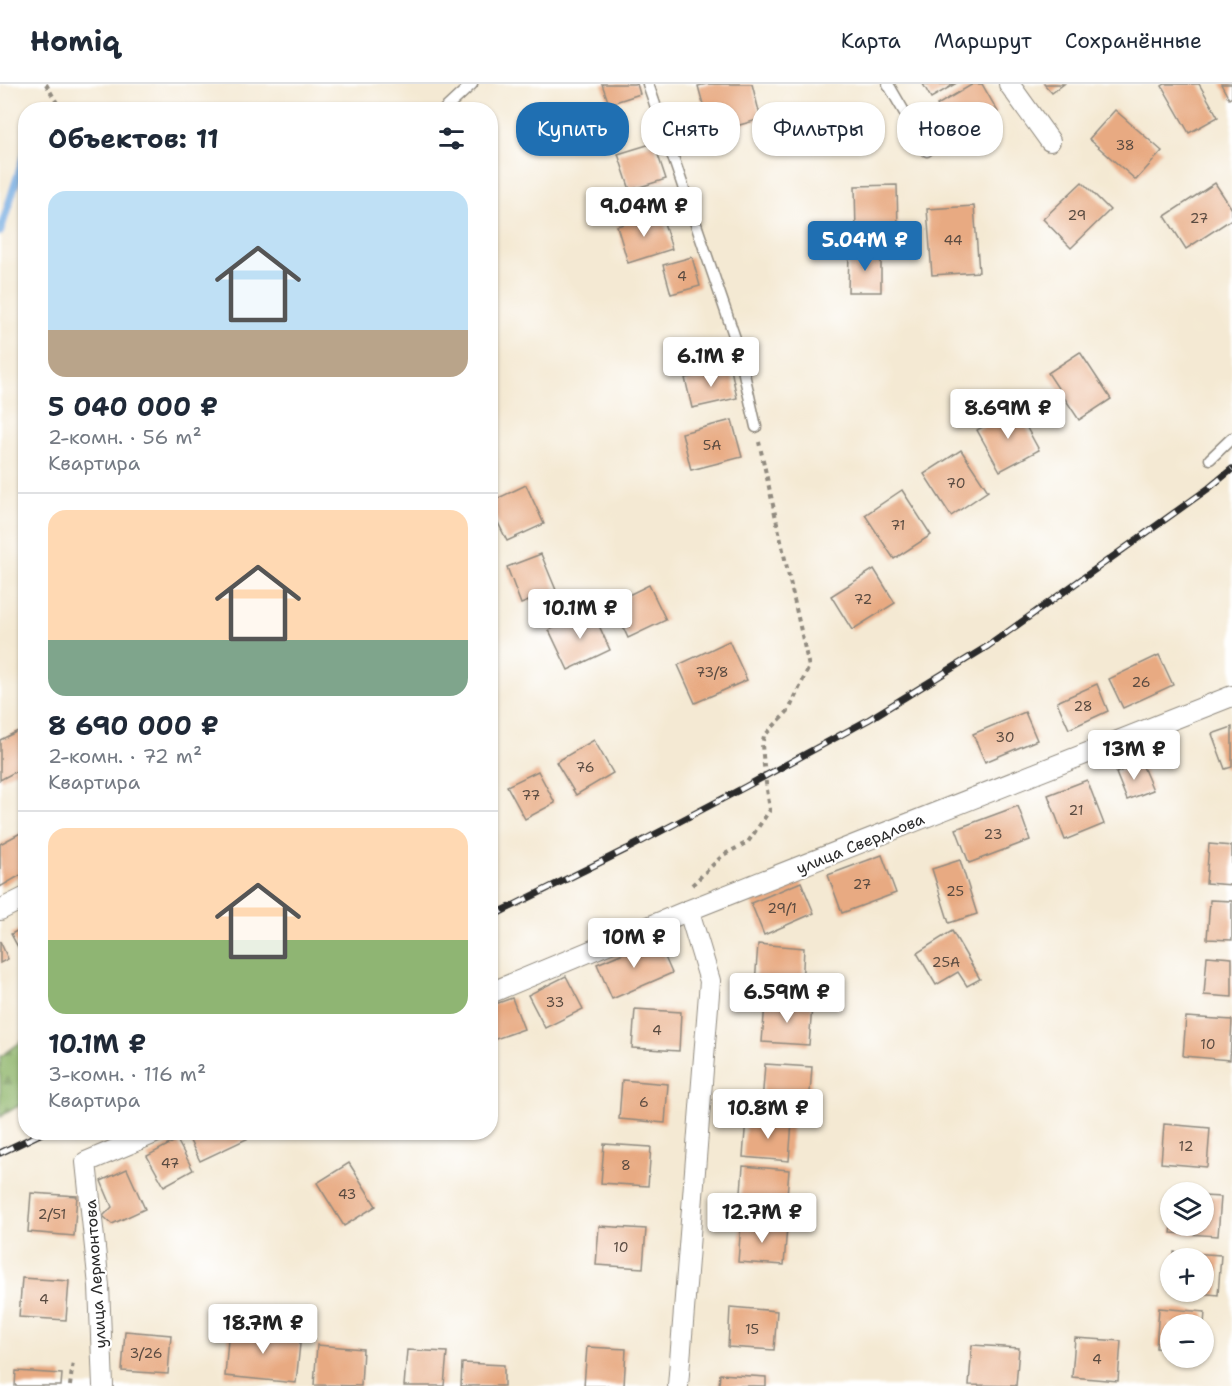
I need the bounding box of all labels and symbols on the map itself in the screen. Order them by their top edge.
house number: 38 [1115,136,1135,154]
pin: 9.04M ₽ [589,187,699,238]
house number: 29 [1068,206,1086,224]
house number: 27 [1190,209,1208,227]
pin: 5.04M ₽ [810,221,920,272]
house number: 44 [943,231,963,249]
house number: 4 [677,267,687,285]
pin: 6.1M ₽ [662,337,760,388]
pin: 8.69M ₽ [953,389,1063,440]
house number: 5А [703,436,721,454]
house number: 70 [946,474,966,492]
house number: 71 [891,516,905,534]
pin: 10.1M ₽ [525,589,635,640]
house number: 72 [854,590,872,608]
house number: 73/8 [695,663,729,681]
house number: 26 [1132,673,1151,691]
house number: 28 [1073,697,1093,715]
house number: 30 [995,728,1015,746]
pin: 13M ₽ [1092,730,1176,781]
house number: 76 [575,758,595,776]
house number: 77 [522,786,540,804]
house number: 21 [1069,801,1083,819]
street label: улица Свердлова [793,808,927,879]
house number: 23 [984,825,1002,843]
house number: 27 [853,875,871,893]
house number: 25 [946,882,964,900]
house number: 29/1 [767,899,797,917]
pin: 10M ₽ [592,918,676,969]
house number: 25А [932,953,960,971]
pin: 6.59M ₽ [732,973,842,1024]
house number: 33 [546,993,564,1011]
house number: 4 [652,1021,662,1039]
house number: 10 [1200,1035,1216,1053]
pin: 10.8M ₽ [713,1089,823,1140]
house number: 6 [639,1093,649,1111]
house number: 12 [1179,1137,1193,1155]
house number: 47 [161,1154,179,1172]
house number: 8 [621,1156,631,1174]
house number: 43 [338,1185,356,1203]
pin: 12.7M ₽ [707,1193,817,1244]
street label: улица Лермонтова [80,1199,111,1349]
house number: 2/51 [38,1205,66,1223]
house number: 10 [613,1238,629,1256]
house number: 4 [39,1290,49,1308]
pin: 18.7M ₽ [208,1304,318,1355]
house number: 15 [745,1320,759,1338]
house number: 3/26 [129,1344,163,1362]
house number: 4 [1092,1350,1102,1368]

